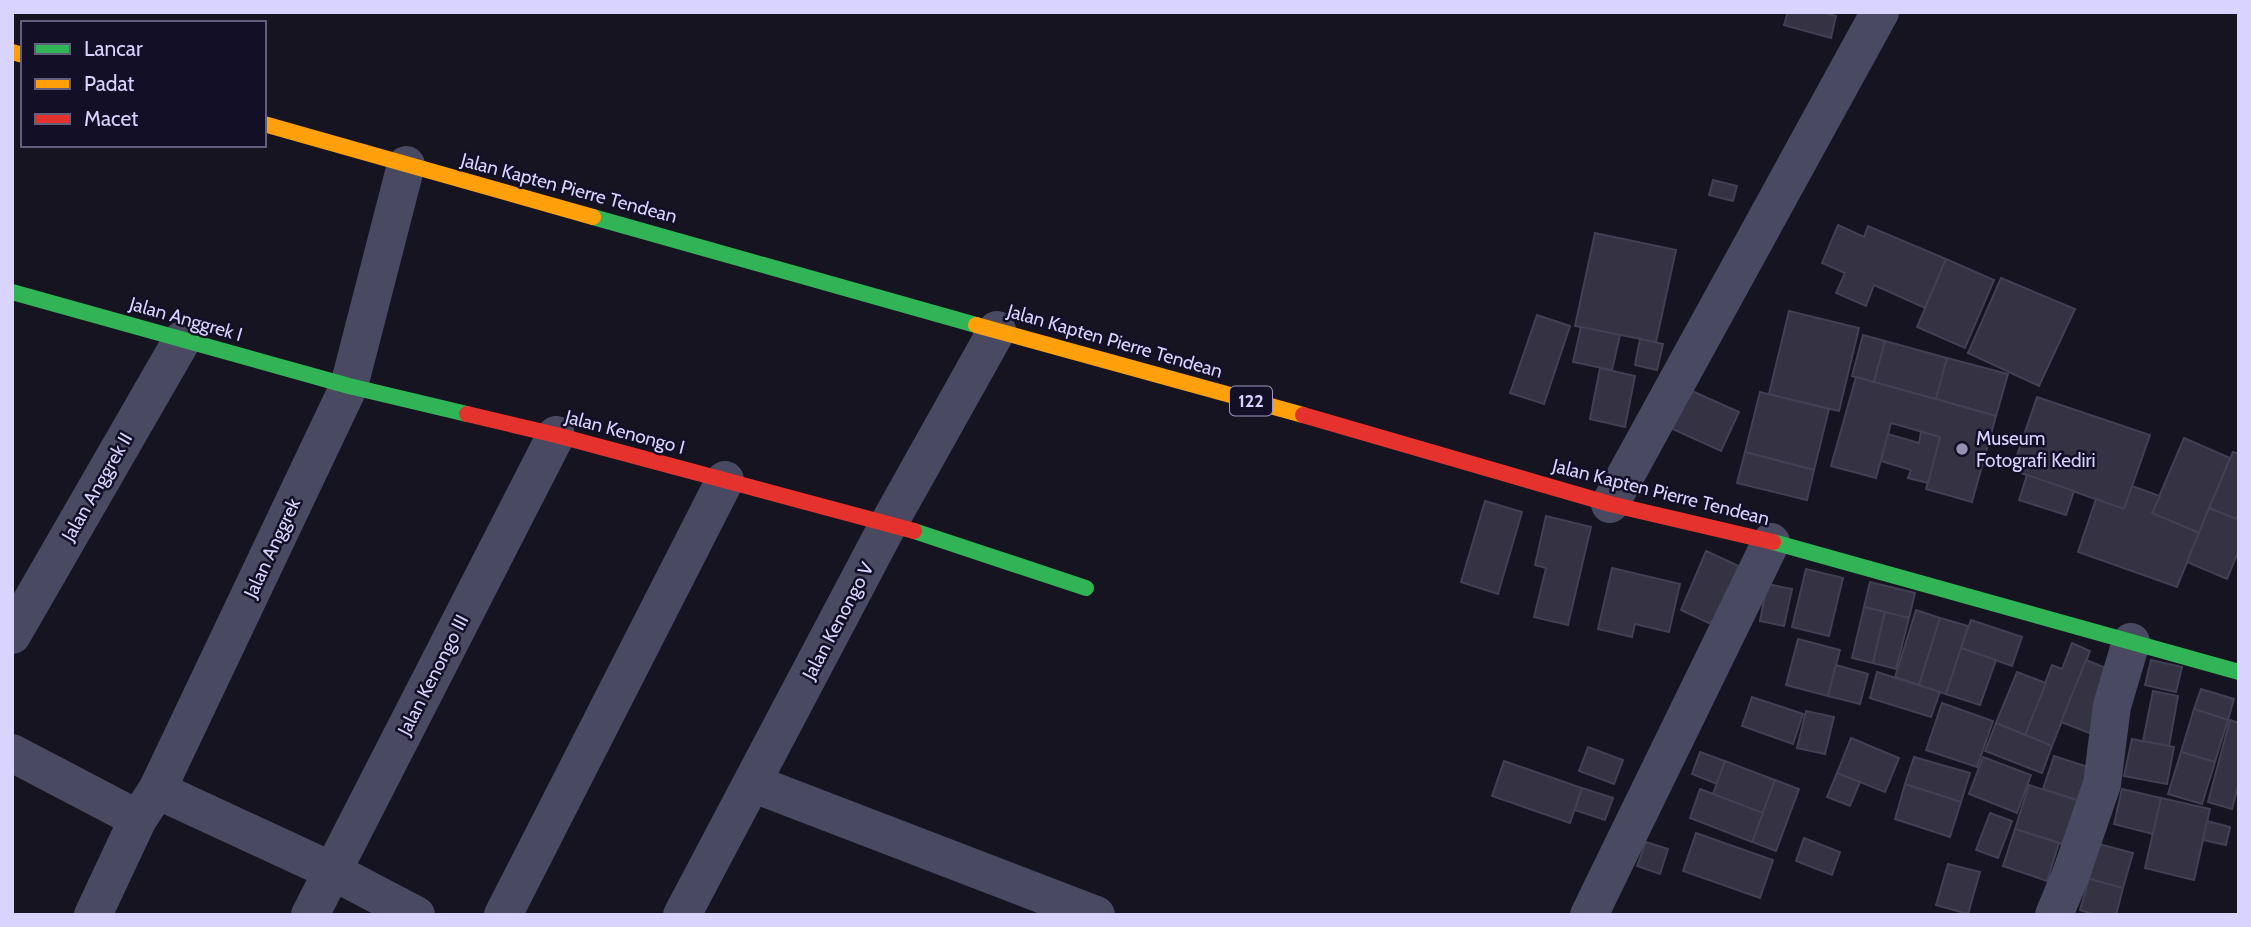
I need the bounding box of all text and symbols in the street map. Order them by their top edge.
legend [21,21,266,147]
text: Lancar [84,36,143,61]
text: Padat [84,71,134,96]
text: Macet [84,106,138,131]
street label: Jalan Kapten Pierre Tendean [457,148,680,228]
street label: Jalan Anggrek I [126,292,245,346]
street label: Jalan Kapten Pierre Tendean [1004,299,1225,383]
road number: 122 [1230,386,1272,416]
street label: Jalan Kenongo I [562,405,687,459]
place label: Museum Fotografi Kediri [1976,427,2096,472]
street label: Jalan Anggrek II [56,429,137,546]
marker: Museum Fotografi Kediri [1954,441,1970,457]
street label: Jalan Kapten Pierre Tendean [1549,454,1772,530]
street label: Jalan Anggrek [238,494,305,602]
street label: Jalan Kenongo V [797,558,879,684]
street label: Jalan Kenongo III [392,611,473,740]

